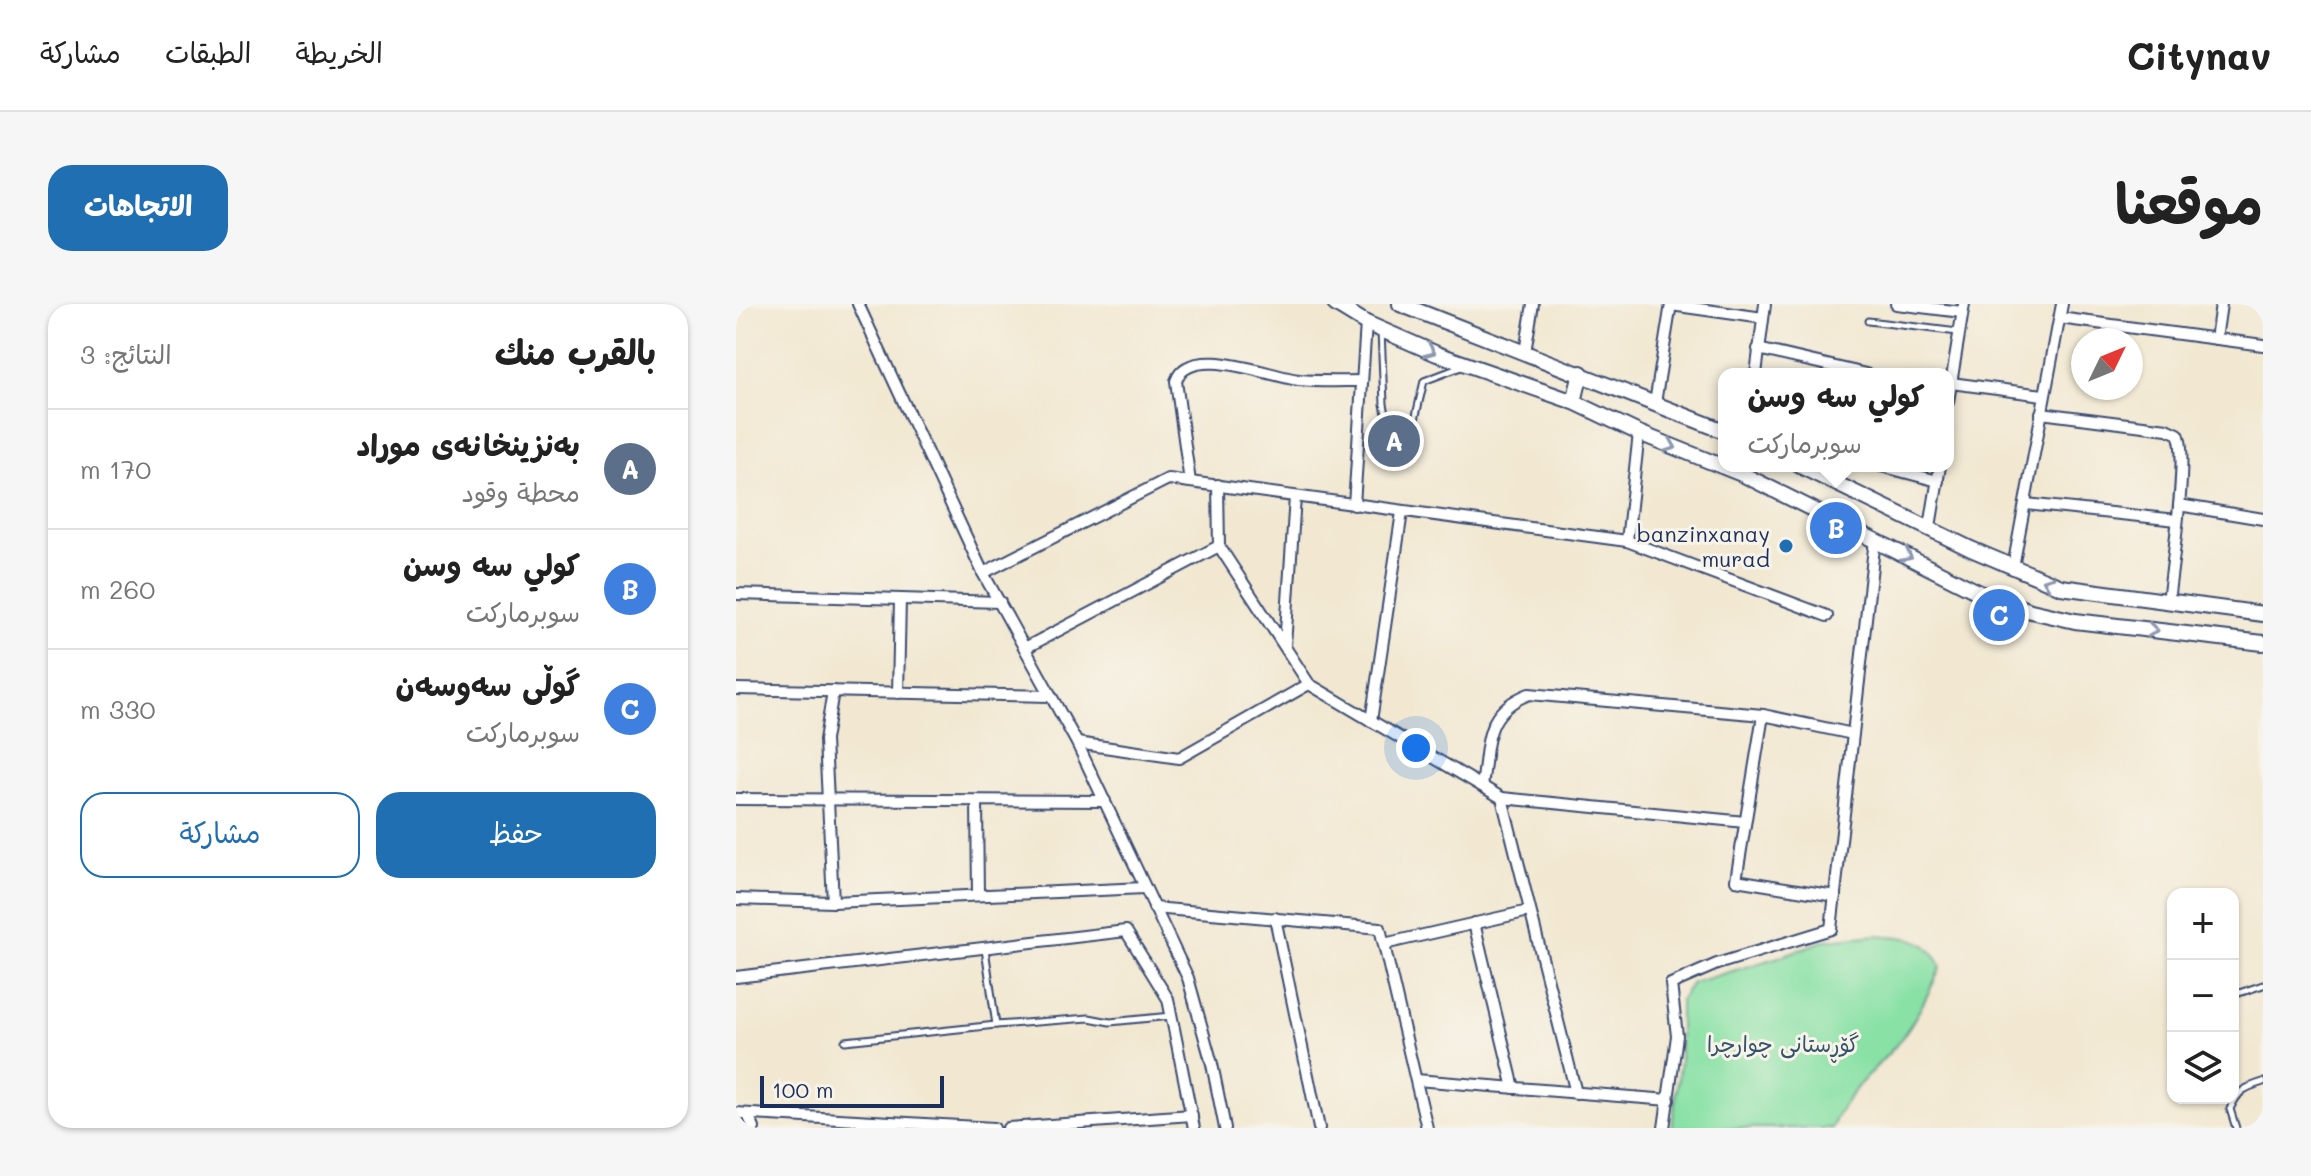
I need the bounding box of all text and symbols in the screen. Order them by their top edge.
text: Citynav [2127,30,2271,80]
text: مشاركة [40,34,121,70]
text: الطبقات [165,34,251,70]
text: الخريطة [295,34,383,70]
button: الاتجاهات [48,165,228,251]
text: موقعنا [2115,165,2263,238]
north arrow [2071,328,2143,400]
text: بالقرب منك [495,329,656,374]
text: النتائج: 3 [80,337,172,371]
one-way arrow [1421,341,1436,357]
popup [1718,368,1954,472]
text: كولي سه وسن [1748,375,1924,415]
pin: A [1368,411,1420,471]
text: بەنزینخانەی موراد [356,424,580,464]
text: سوبرماركت [1748,426,1862,460]
one-way arrow [1663,436,1677,453]
text: 170 m [80,452,151,486]
text: A [621,452,639,486]
text: محطة وقود [462,475,580,509]
pin: B [1810,498,1862,558]
place label: banzinxanay murad [1637,519,1770,573]
marker: banzinxanay murad [1777,537,1795,555]
text: كولي سه وسن [403,544,580,584]
one-way arrow [1898,546,1913,561]
text: 260 m [80,572,155,606]
text: B [621,572,639,606]
one-way arrow [2042,575,2056,592]
pin: C [1973,585,2025,645]
text: سوبرماركت [466,595,580,629]
one-way arrow [2147,622,2160,639]
text: گوڵی سەوسەن [395,664,580,704]
text: 330 m [80,692,156,726]
text: C [620,692,640,726]
text: سوبرماركت [466,715,580,749]
your location [1396,728,1436,768]
button: مشاركة [80,792,360,878]
button: حفظ [376,792,656,878]
map controls [2167,888,2239,1104]
button: + [2167,888,2239,960]
button: − [2167,960,2239,1032]
park label: گۆڕستانی چوارچرا [1707,1029,1859,1063]
button: layers [2167,1032,2239,1104]
scale bar [760,1072,944,1108]
text: 100 m [772,1075,834,1104]

